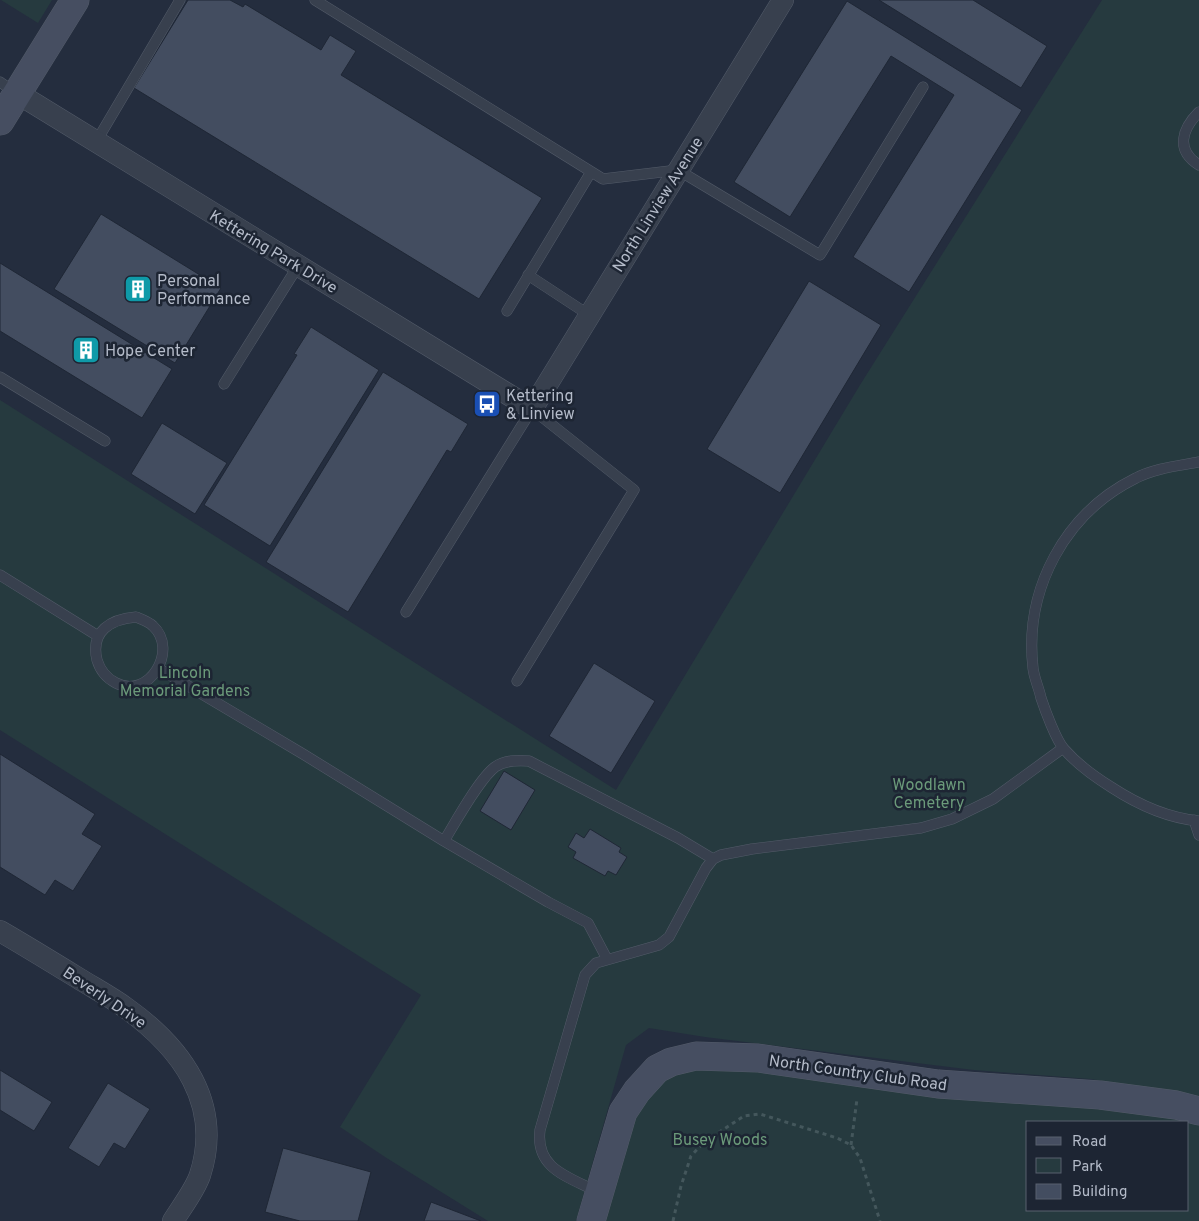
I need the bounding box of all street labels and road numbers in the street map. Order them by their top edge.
street label: North Linview Avenue [609,134,708,276]
street label: Kettering Park Drive [205,207,341,299]
street label: Beverly Drive [58,963,149,1034]
street label: North Country Club Road [767,1052,948,1096]

